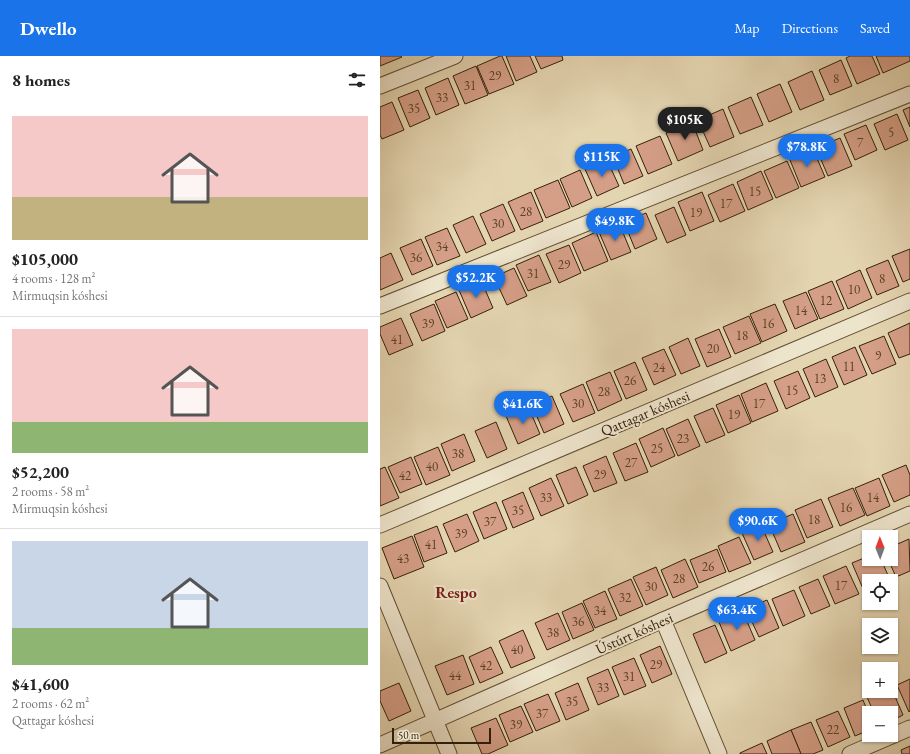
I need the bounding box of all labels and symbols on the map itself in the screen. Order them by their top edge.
house number: 29 [489,67,502,84]
house number: 8 [833,70,839,87]
house number: 31 [464,77,476,94]
house number: 33 [436,89,448,106]
house number: 35 [408,100,420,117]
pin: $105K [657,107,713,141]
house number: 5 [888,124,894,141]
pin: $78.8K [774,134,840,168]
house number: 7 [857,134,864,151]
pin: $115K [574,144,630,178]
house number: 15 [749,183,761,200]
house number: 17 [720,195,733,212]
house number: 28 [520,203,532,220]
house number: 19 [690,204,703,221]
pin: $49.8K [582,208,648,242]
house number: 30 [492,215,504,232]
house number: 34 [436,238,449,255]
house number: 36 [410,249,422,266]
house number: 29 [558,256,571,273]
pin: $52.2K [443,265,509,299]
house number: 31 [527,265,539,282]
house number: 8 [879,270,885,287]
house number: 10 [848,281,860,298]
house number: 12 [820,292,833,309]
house number: 14 [795,302,808,319]
house number: 39 [422,315,435,332]
house number: 16 [762,315,774,332]
house number: 18 [736,327,748,344]
house number: 41 [391,331,403,348]
house number: 20 [707,340,719,357]
house number: 9 [875,347,882,364]
house number: 11 [843,358,855,375]
house number: 24 [653,359,666,376]
house number: 13 [814,370,826,387]
house number: 26 [624,372,636,389]
house number: 15 [786,382,798,399]
house number: 28 [598,383,610,400]
street label: Qattagar kóshesi [598,386,693,440]
pin: $41.6K [490,391,556,425]
house number: 30 [572,395,584,412]
house number: 17 [753,395,766,412]
house number: 19 [728,406,741,423]
house number: 23 [677,430,689,447]
house number: 25 [651,440,663,457]
house number: 38 [452,445,464,462]
house number: 27 [625,454,638,471]
house number: 40 [426,458,438,475]
house number: 29 [594,466,607,483]
house number: 42 [399,467,412,484]
house number: 33 [540,489,552,506]
house number: 14 [867,489,880,506]
house number: 16 [840,499,852,516]
house number: 35 [512,502,524,519]
pin: $90.6K [725,508,791,542]
house number: 18 [808,511,820,528]
house number: 37 [484,513,497,530]
house number: 39 [455,525,468,542]
north arrow [862,530,898,566]
house number: 41 [425,536,437,553]
house number: 43 [397,550,409,567]
house number: 26 [702,558,714,575]
house number: 28 [673,570,685,587]
house number: 17 [835,577,848,594]
house number: 30 [645,578,657,595]
district label: Respo [435,582,477,603]
house number: 32 [619,589,632,606]
pin: $63.4K [704,597,770,631]
house number: 34 [594,602,607,619]
street label: Ústúrt kóshesi [592,607,676,658]
house number: 36 [572,613,584,630]
house number: 38 [547,624,559,641]
house number: 40 [511,641,523,658]
house number: 29 [650,656,663,673]
house number: 42 [480,657,493,674]
house number: 44 [449,667,462,684]
house number: 31 [623,668,635,685]
house number: 33 [597,679,609,696]
house number: 35 [566,693,578,710]
house number: 37 [536,705,549,722]
house number: 39 [510,716,523,733]
house number: 22 [827,721,840,738]
scale bar [392,726,491,745]

